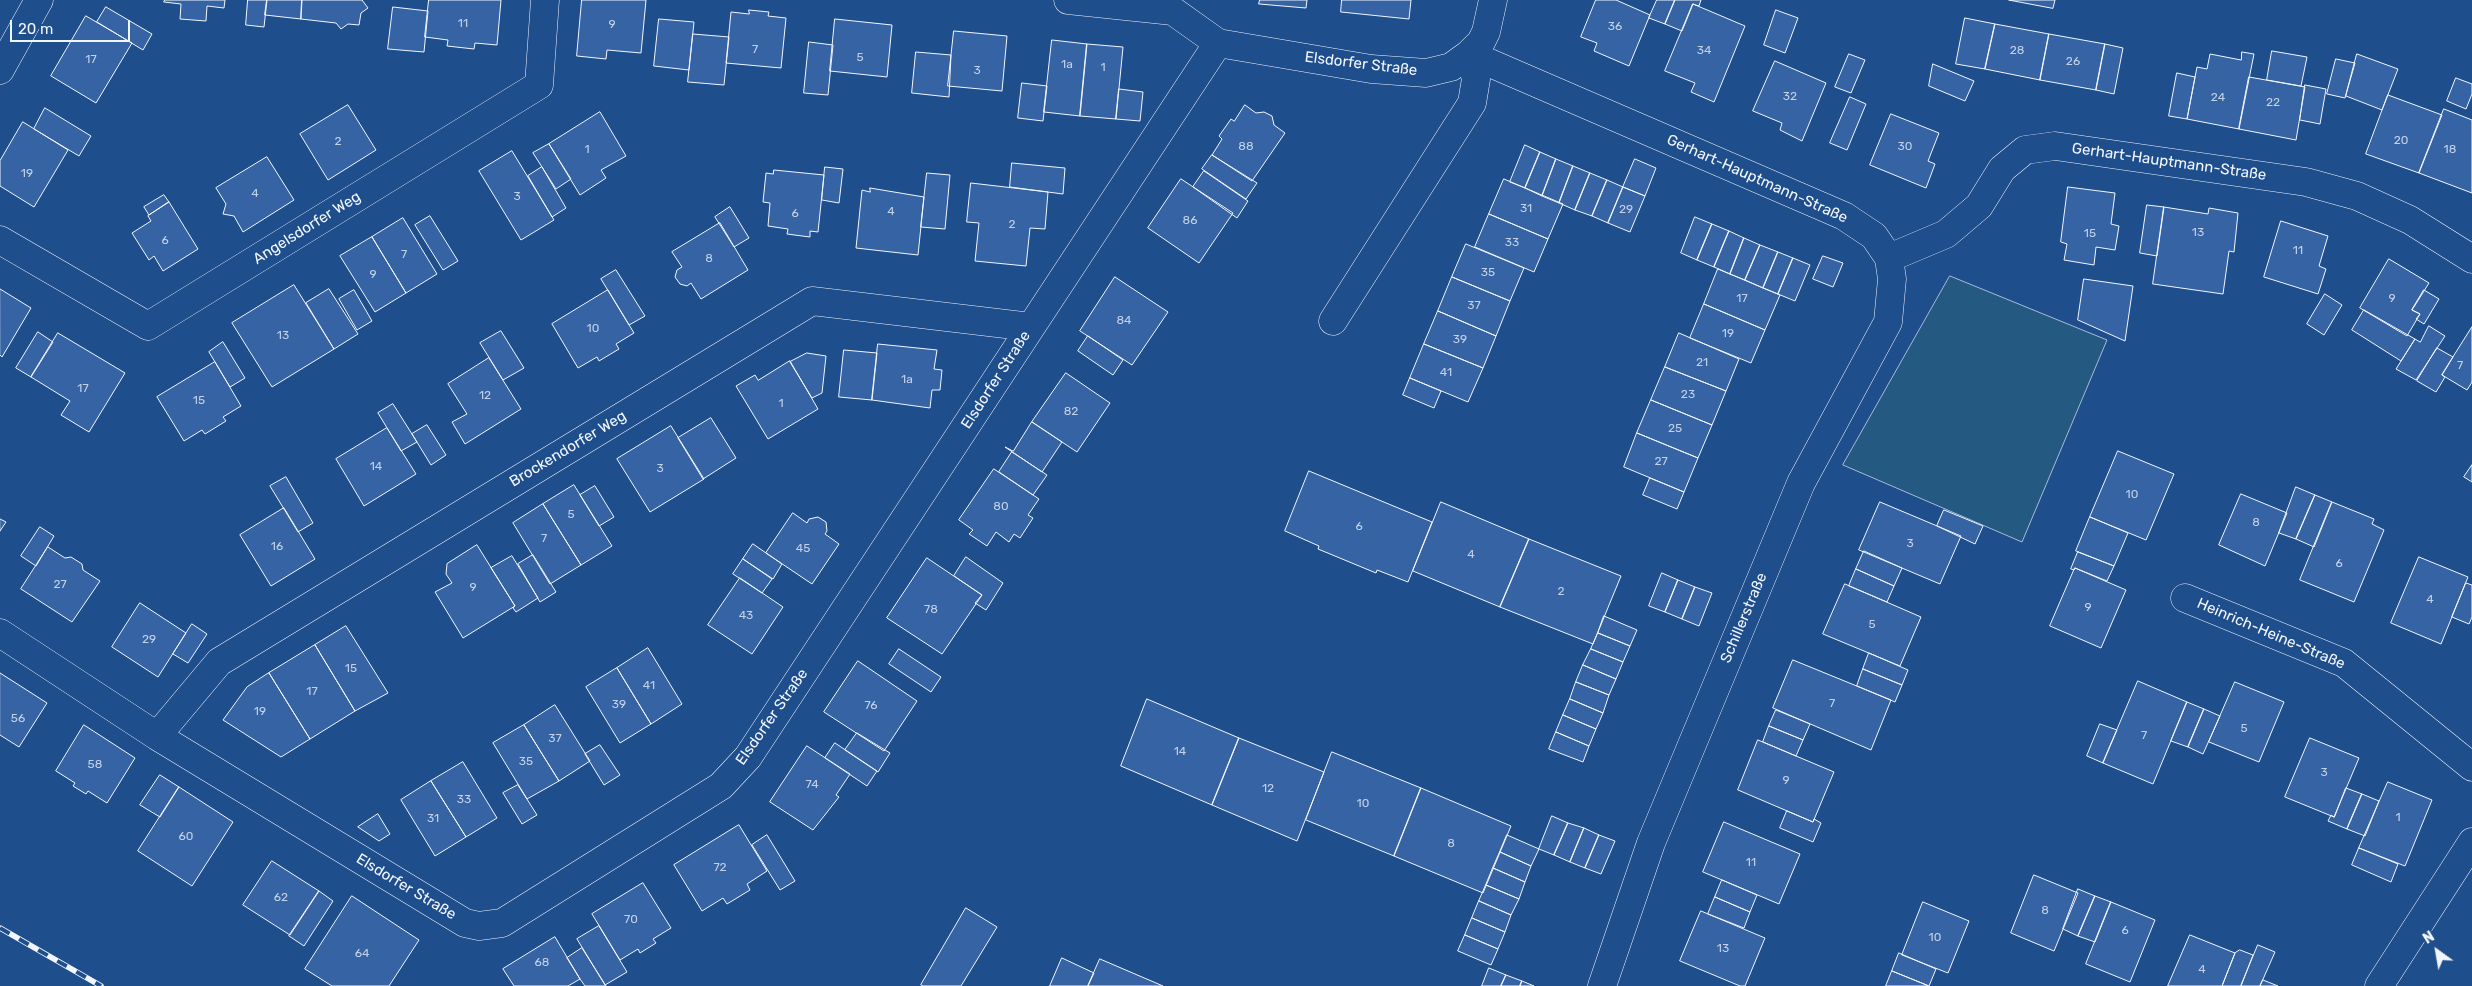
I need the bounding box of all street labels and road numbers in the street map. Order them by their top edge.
street label: Elsdorfer Straße [1304,48,1418,80]
street label: Gerhart-Hauptmann-Straße [1664,131,1850,227]
street label: Gerhart-Hauptmann-Straße [2071,139,2267,185]
street label: Angelsdorfer Weg [250,188,364,268]
street label: Elsdorfer Straße [958,328,1034,432]
street label: Brockendorfer Weg [506,407,630,491]
street label: Schillerstraße [1717,570,1771,666]
street label: Heinrich-Heine-Straße [2194,595,2348,673]
street label: Elsdorfer Straße [732,665,812,769]
street label: Elsdorfer Straße [353,850,459,924]

